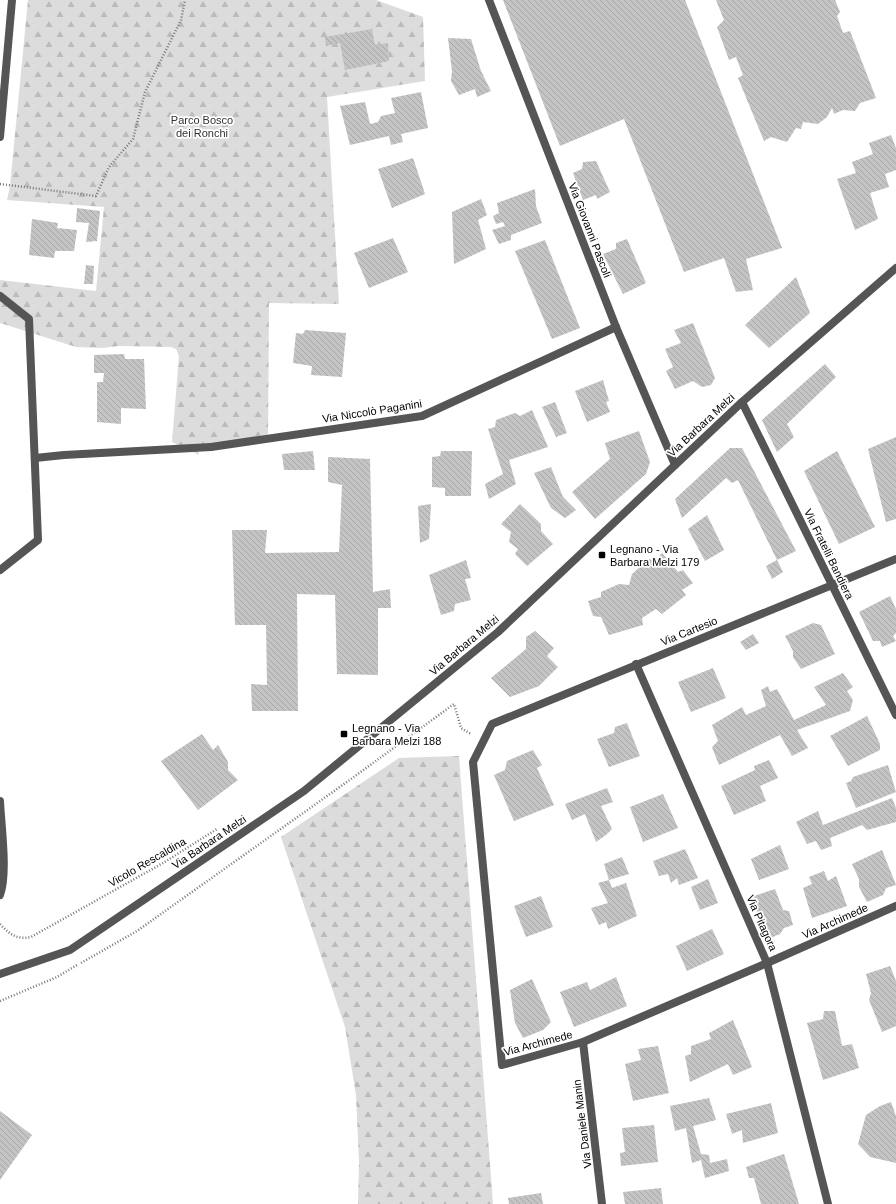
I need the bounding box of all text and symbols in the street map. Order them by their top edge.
park label: Parco Bosco dei Ronchi [171,114,233,139]
street label: Via Giovanni Pascoli [566,181,614,279]
street label: Via Barbara Melzi [665,391,737,459]
street label: Via Niccolò Paganini [321,397,423,425]
street label: Via Fratelli Bandiera [802,507,856,602]
place label: Legnano - Via Barbara Melzi 179 [610,543,699,568]
marker: Legnano - Via Barbara Melzi 179 [597,550,607,560]
street label: Via Barbara Melzi [427,613,501,677]
street label: Via Cartesio [659,614,719,648]
place label: Legnano - Via Barbara Melzi 188 [352,722,441,747]
marker: Legnano - Via Barbara Melzi 188 [339,729,349,739]
street label: Via Barbara Melzi [170,813,248,871]
street label: Vicolo Rescaldina [106,835,189,889]
street label: Via Pitagora [744,893,780,954]
street label: Via Archimede [800,901,870,941]
street label: Via Archimede [502,1028,574,1058]
street label: Via Daniele Manin [571,1079,593,1169]

